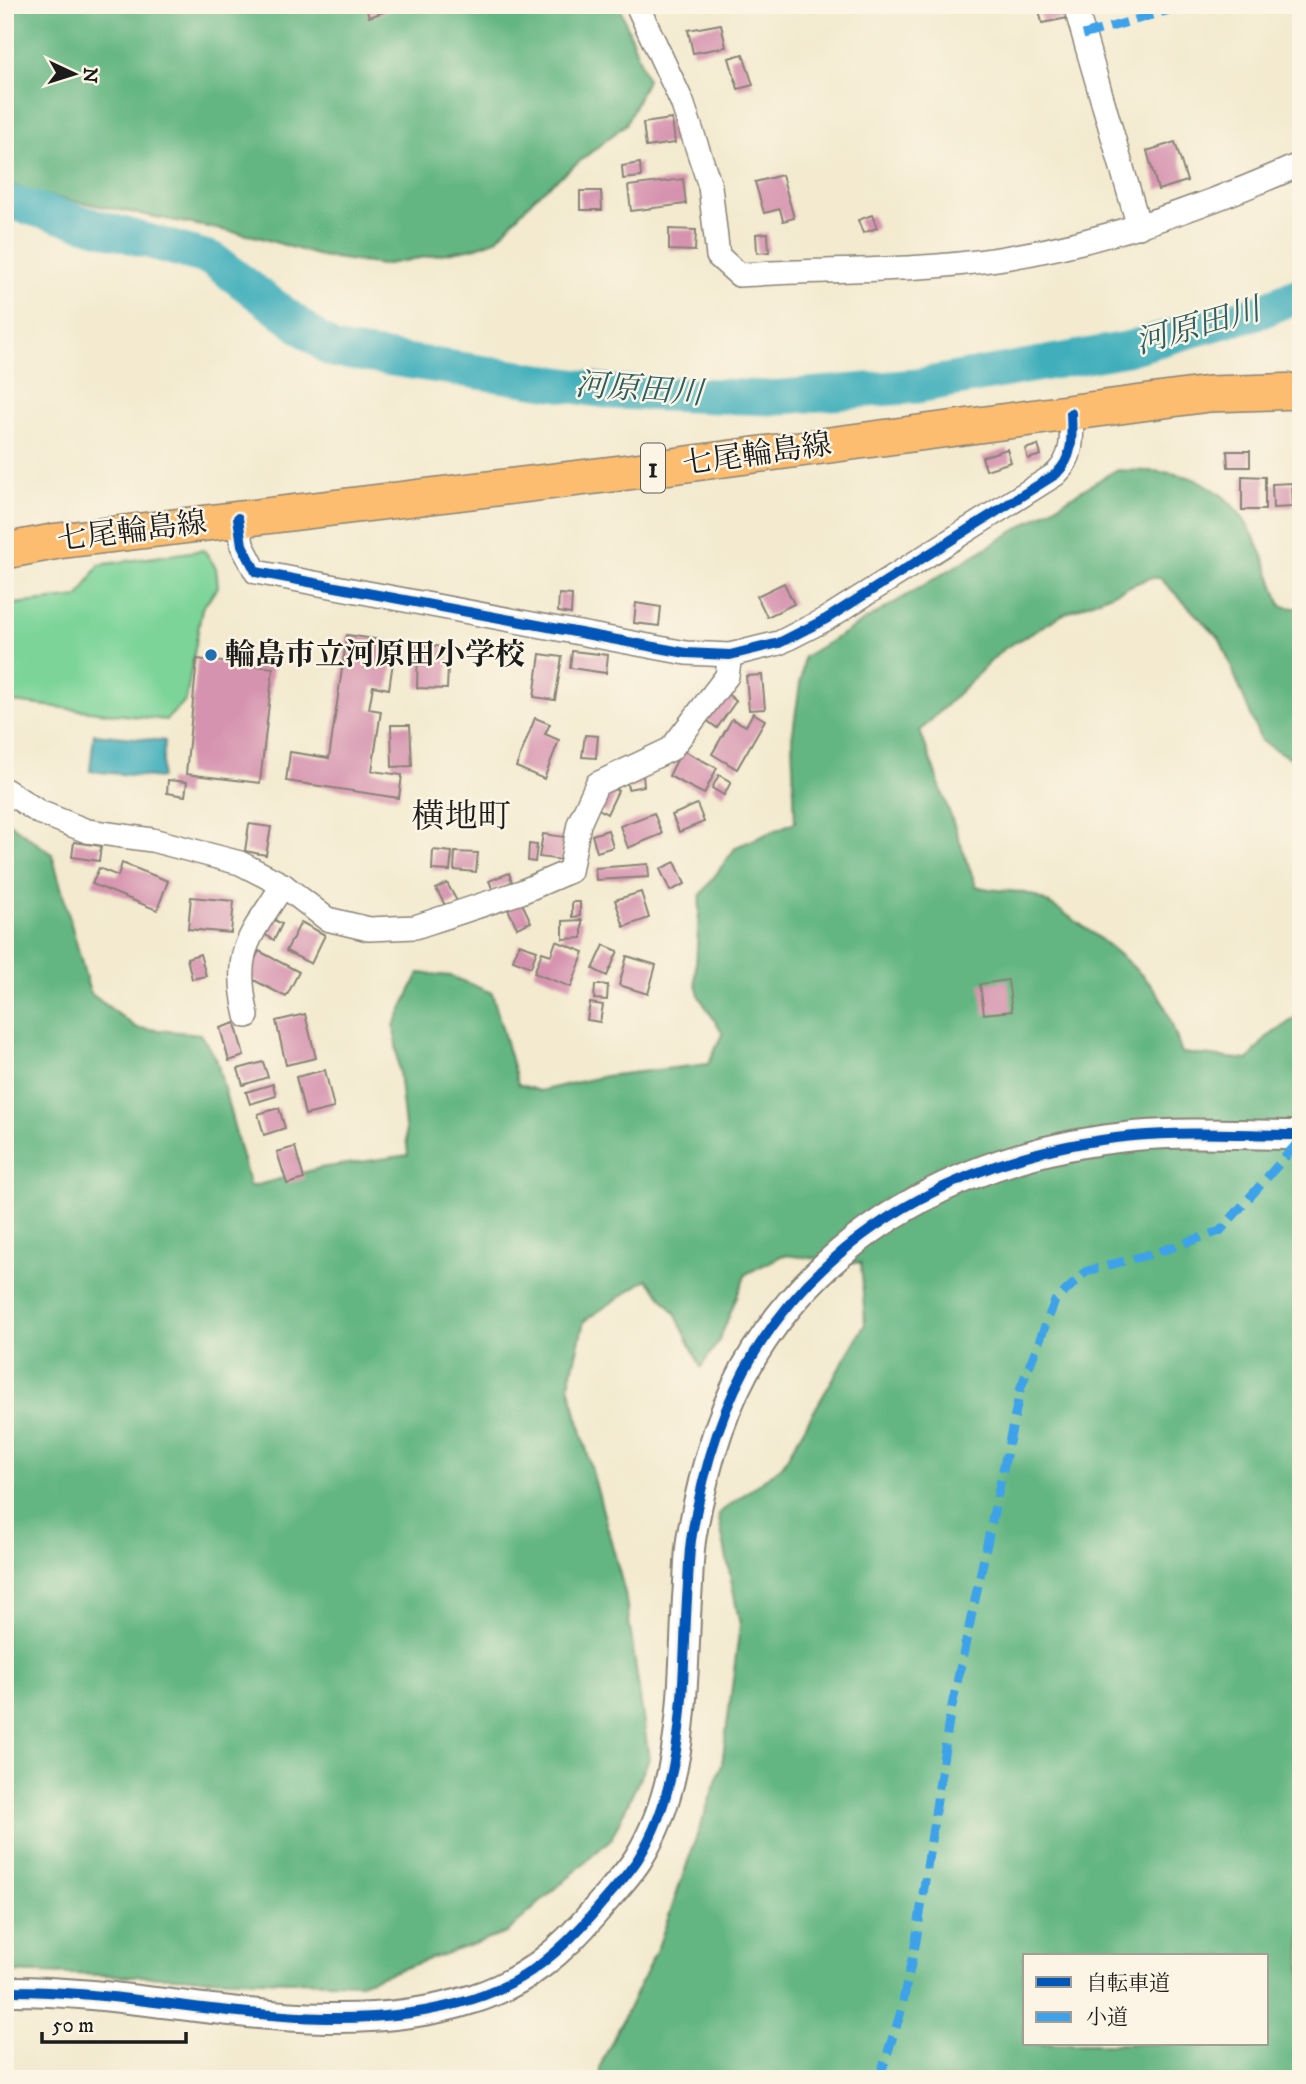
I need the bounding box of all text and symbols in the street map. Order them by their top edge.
north arrow [38,38,108,108]
text: N [77,66,101,84]
water label: 河原田川 [1131,289,1268,364]
water label: 河原田川 [574,366,707,415]
street label: 七尾輪島線 [680,426,834,484]
road number: 1 [641,444,665,492]
street label: 七尾輪島線 [55,504,209,560]
place label: 輪島市立河原田小学校 [225,637,525,674]
marker: 輪島市立河原田小学校 [203,647,219,663]
district label: 横地町 [412,797,511,838]
legend [1023,1954,1268,2046]
text: 自転車道 [1086,1971,1170,1997]
scale bar [42,2000,186,2044]
text: 小道 [1086,2005,1128,2031]
text: 50 m [52,2013,94,2039]

